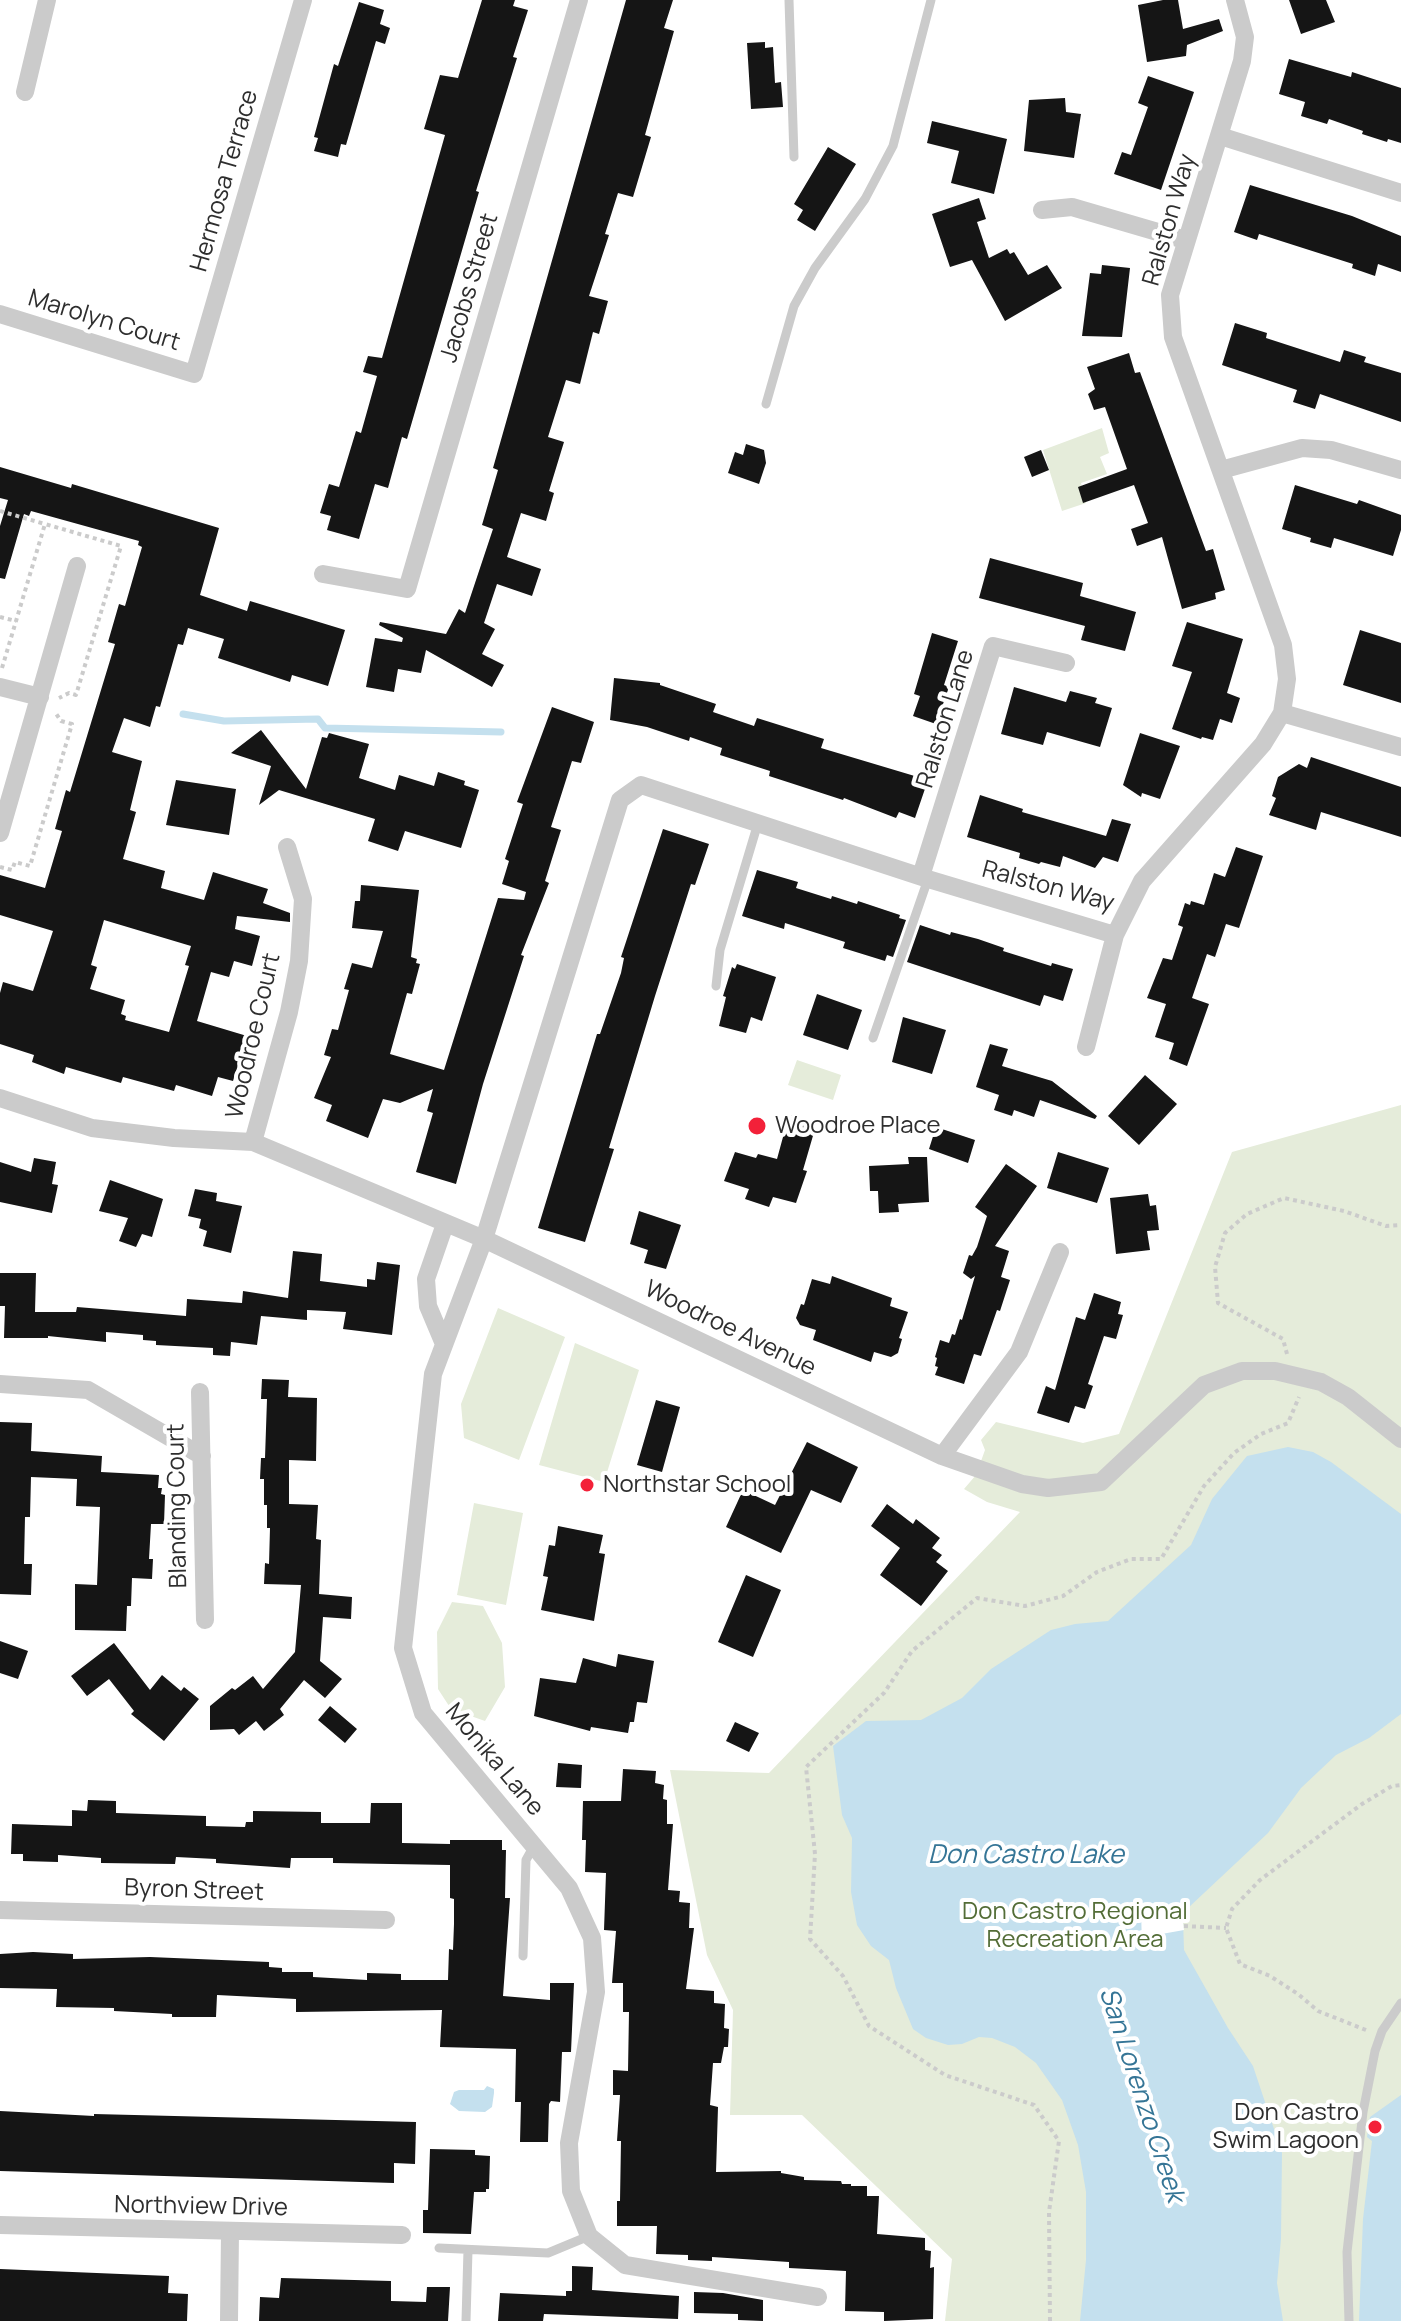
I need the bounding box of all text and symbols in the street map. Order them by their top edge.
street label: Hermosa Terrace [185,87,265,275]
street label: Ralston Way [1137,151,1203,289]
street label: Jacobs Street [435,210,505,366]
street label: Marolyn Court [25,284,183,358]
street label: Ralston Lane [911,646,981,792]
street label: Ralston Way [979,856,1117,918]
street label: Woodroe Court [221,950,287,1122]
place label: Woodroe Place [775,1112,940,1140]
marker: Woodroe Place [746,1115,768,1137]
street label: Woodroe Avenue [640,1275,820,1383]
street label: Blanding Court [162,1423,194,1589]
place label: Northstar School [603,1471,791,1499]
marker: Northstar School [578,1476,596,1494]
street label: Monika Lane [439,1698,549,1822]
water label: Don Castro Lake [928,1840,1124,1872]
street label: Byron Street [124,1874,264,1908]
park label: Don Castro Regional Recreation Area [962,1898,1188,1954]
water label: San Lorenzo Creek [1092,1984,1190,2206]
place label: Don Castro Swim Lagoon [1213,2099,1359,2155]
marker: Don Castro Swim Lagoon [1366,2118,1384,2136]
street label: Northview Drive [114,2191,288,2223]

